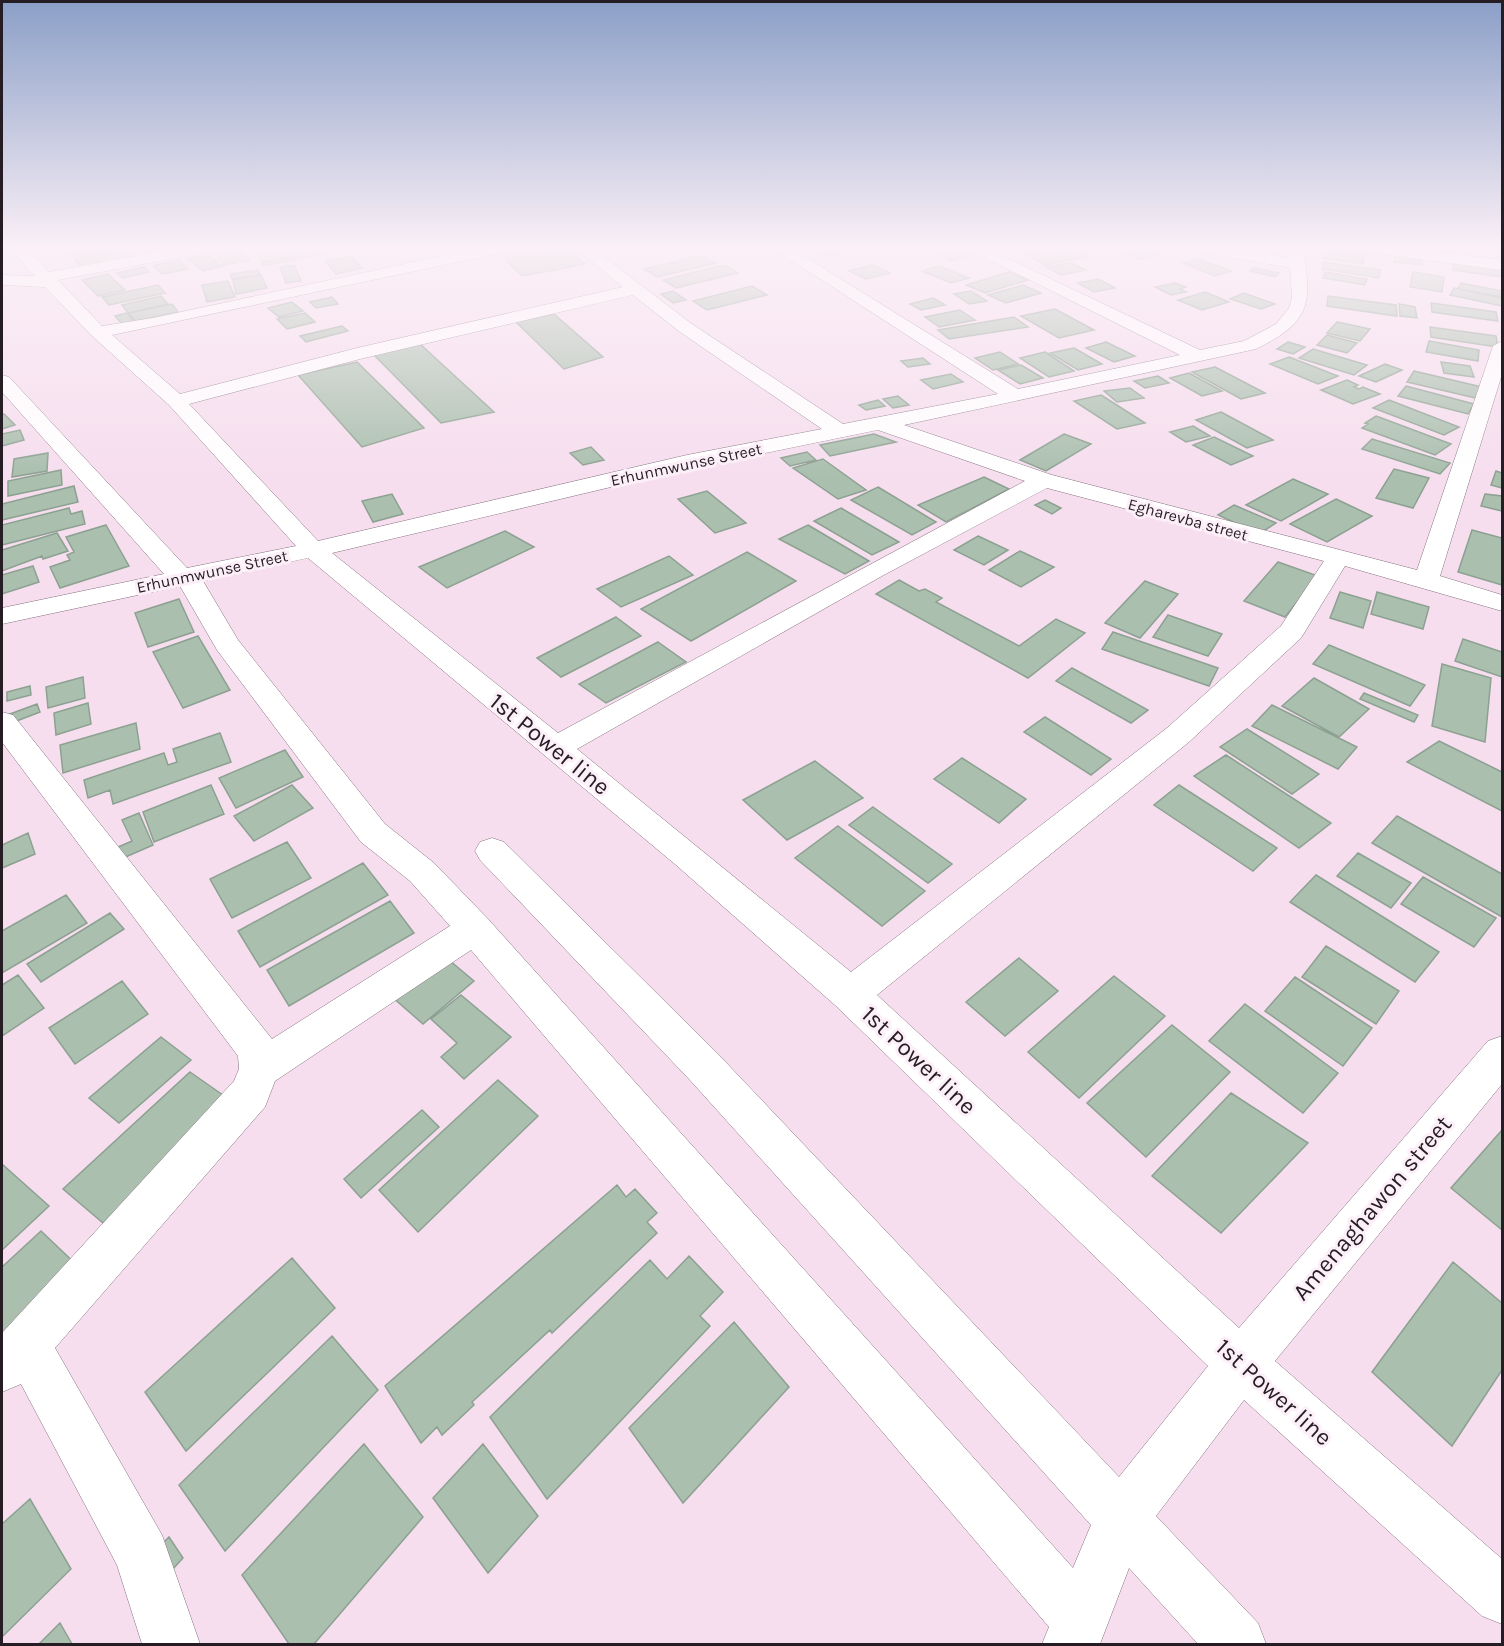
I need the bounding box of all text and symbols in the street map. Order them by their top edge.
street label: Erhunmwunse Street [609,439,763,490]
street label: Egharevba street [1126,494,1250,545]
street label: Erhunmwunse Street [135,546,289,597]
street label: 1st Power line [484,687,616,801]
street label: 1st Power line [856,1000,982,1120]
street label: Amenaghawon street [1287,1110,1457,1306]
street label: 1st Power line [1210,1333,1338,1451]

